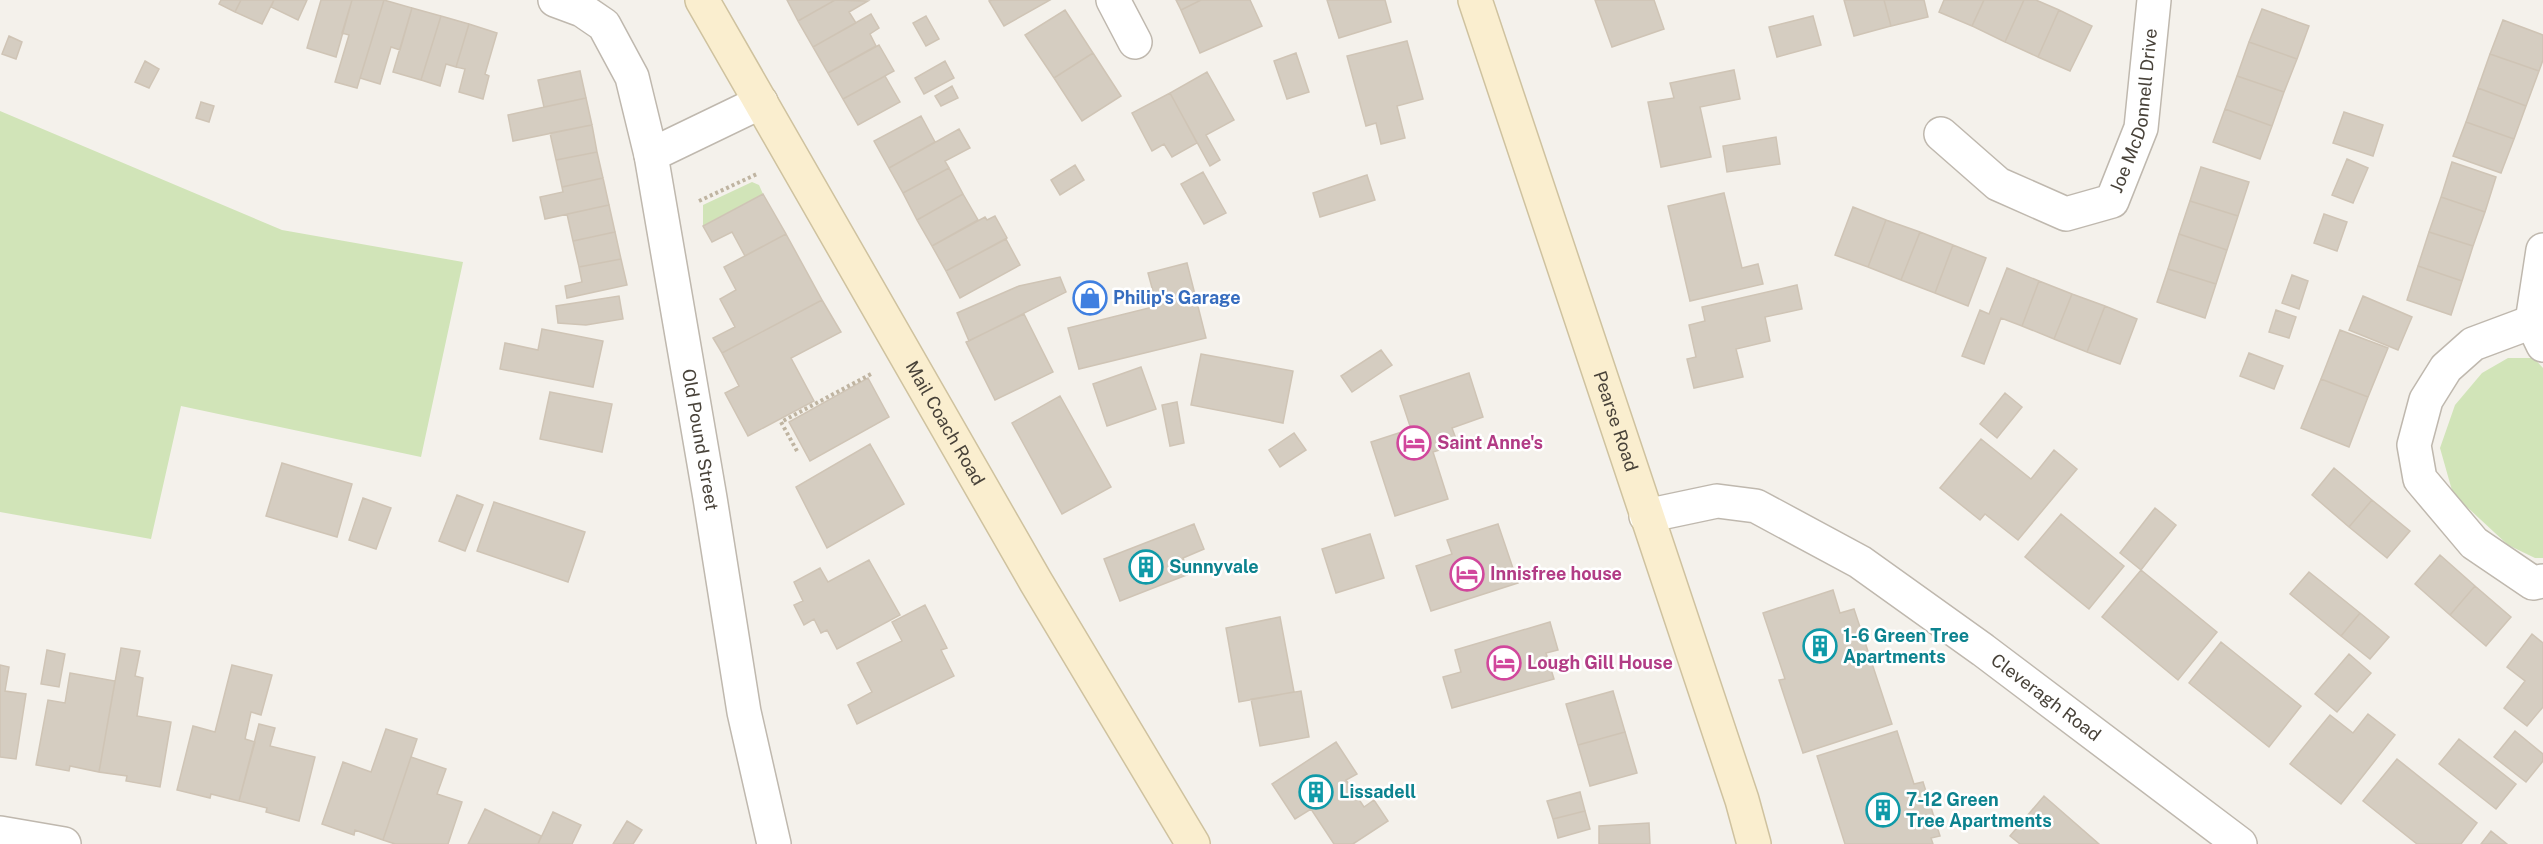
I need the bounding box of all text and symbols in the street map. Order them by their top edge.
street label: Joe McDonnell Drive [2105,27,2161,196]
shop icon: Philip's Garage [1072,280,1108,316]
place label: Philip's Garage [1113,287,1241,308]
street label: Mail Coach Road [901,357,989,489]
street label: Old Pound Street [678,367,723,512]
street label: Pearse Road [1590,368,1643,474]
hotel icon: Saint Anne's [1396,425,1432,461]
place label: Saint Anne's [1437,432,1543,453]
building icon: Sunnyvale [1128,549,1164,585]
place label: Sunnyvale [1169,556,1259,577]
hotel icon: Innisfree house [1449,556,1485,592]
place label: Innisfree house [1490,563,1622,584]
place label: 1-6 Green Tree Apartments [1843,625,1969,667]
building icon: 1-6 Green Tree Apartments [1802,628,1838,664]
hotel icon: Lough Gill House [1486,645,1522,681]
street label: Cleveragh Road [1987,649,2105,745]
place label: Lough Gill House [1527,652,1673,673]
building icon: Lissadell [1298,774,1334,810]
place label: Lissadell [1339,781,1416,802]
place label: 7-12 Green Tree Apartments [1906,789,2052,831]
building icon: 7-12 Green Tree Apartments [1865,792,1901,828]

